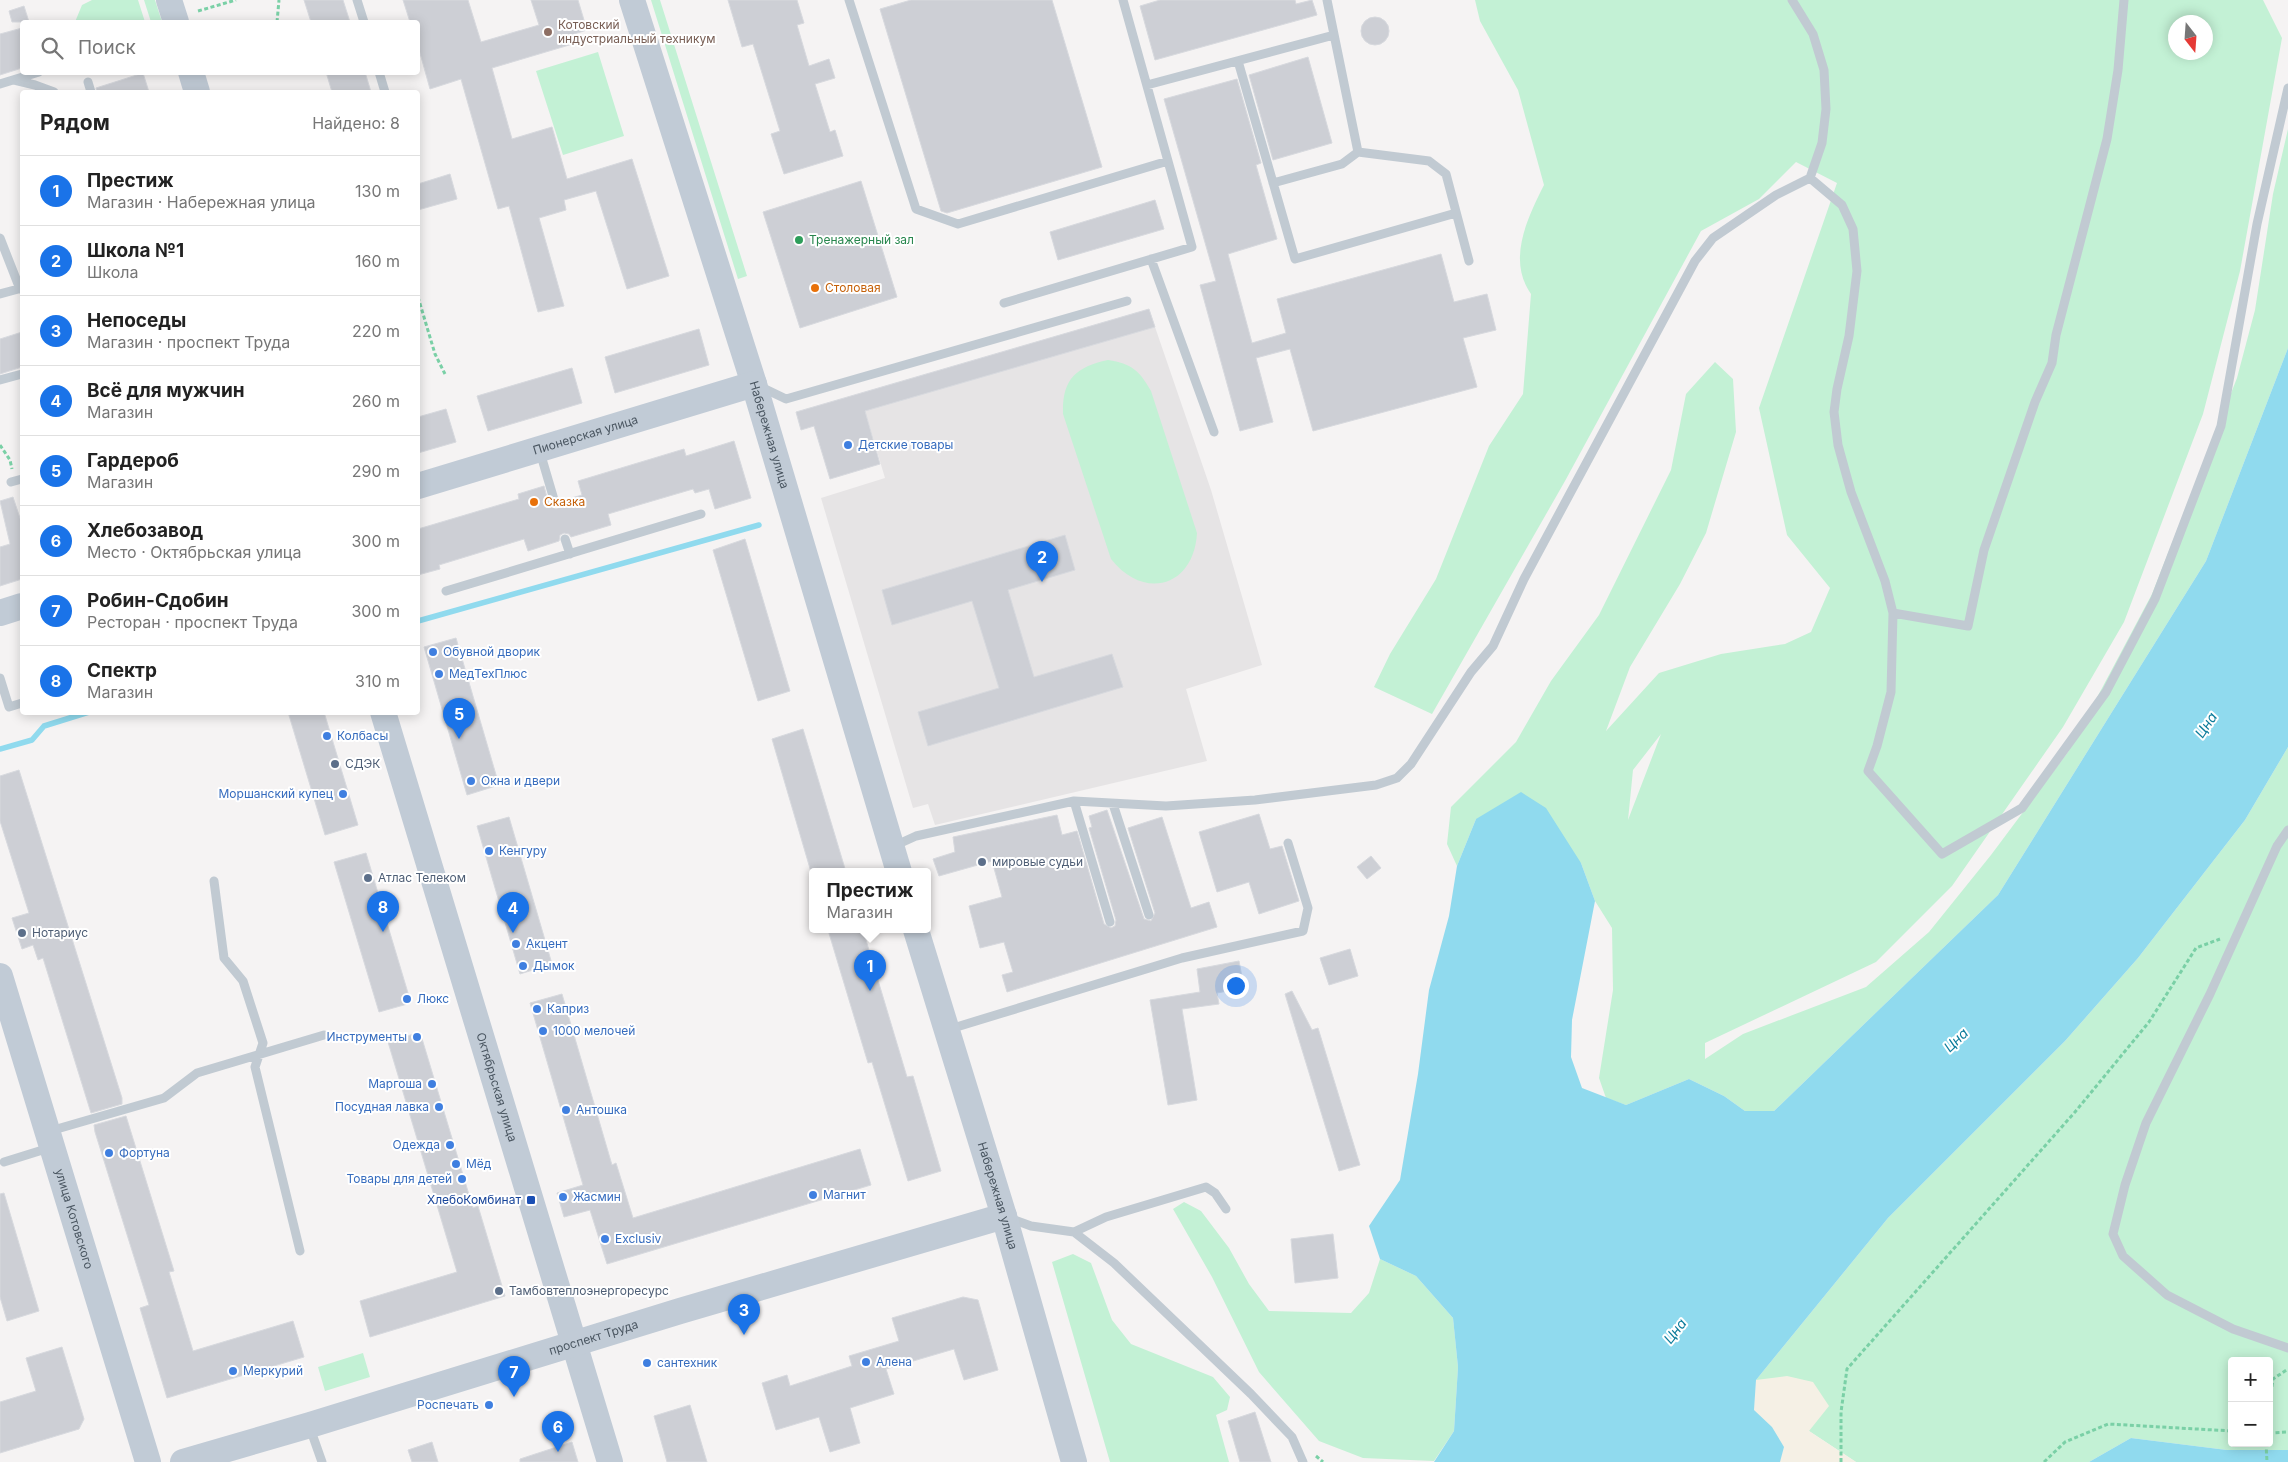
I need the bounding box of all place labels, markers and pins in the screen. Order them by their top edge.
place label: Котовский индустриальный техникум [558,17,715,46]
marker: Котовский индустриальный техникум [542,26,554,38]
place label: Тренажерный зал [809,232,914,247]
marker: Тренажерный зал [793,234,805,246]
place label: Столовая [825,280,881,295]
marker: Столовая [809,282,821,294]
place label: Детские товары [858,437,953,452]
marker: Детские товары [842,439,854,451]
place label: Сказка [544,494,585,509]
marker: Сказка [528,496,540,508]
pin: 2 [1026,541,1058,582]
place label: Обувной дворик [443,644,541,659]
marker: Обувной дворик [427,646,439,658]
place label: МедТехПлюс [449,666,527,681]
marker: МедТехПлюс [433,668,445,680]
pin: 5 [443,698,475,739]
place label: Колбасы [337,728,388,743]
marker: Колбасы [321,730,333,742]
place label: СДЭК [345,756,380,771]
marker: СДЭК [329,758,341,770]
place label: Окна и двери [481,773,560,788]
marker: Окна и двери [465,775,477,787]
place label: Моршанский купец [219,786,333,801]
marker: Моршанский купец [337,788,349,800]
place label: Кенгуру [499,843,547,858]
marker: Кенгуру [483,845,495,857]
place label: мировые судьи [992,854,1083,869]
marker: мировые судьи [976,856,988,868]
place label: Атлас Телеком [378,870,466,885]
marker: Атлас Телеком [362,872,374,884]
pin: 8 [367,891,399,932]
pin: 4 [497,892,529,933]
place label: Нотариус [32,925,88,940]
marker: Нотариус [16,927,28,939]
place label: Акцент [526,936,568,951]
marker: Акцент [510,938,522,950]
pin: 1 [854,950,886,991]
place label: Дымок [533,958,575,973]
marker: Дымок [517,960,529,972]
place label: Люкс [417,991,449,1006]
marker: Люкс [401,993,413,1005]
place label: Каприз [547,1001,589,1016]
marker: Каприз [531,1003,543,1015]
place label: 1000 мелочей [553,1023,635,1038]
marker: 1000 мелочей [537,1025,549,1037]
place label: Инструменты [326,1029,407,1044]
marker: Инструменты [411,1031,423,1043]
place label: Маргоша [368,1076,422,1091]
marker: Маргоша [426,1078,438,1090]
place label: Посудная лавка [335,1099,429,1114]
marker: Посудная лавка [433,1101,445,1113]
place label: Антошка [576,1102,627,1117]
marker: Антошка [560,1104,572,1116]
place label: Одежда [393,1137,440,1152]
marker: Одежда [444,1139,456,1151]
place label: Фортуна [119,1145,170,1160]
marker: Фортуна [103,1147,115,1159]
place label: Мёд [466,1156,492,1171]
marker: Мёд [450,1158,462,1170]
place label: Товары для детей [346,1171,452,1186]
marker: Товары для детей [456,1173,468,1185]
place label: Магнит [823,1187,866,1202]
place label: Жасмин [573,1189,621,1204]
marker: Магнит [807,1189,819,1201]
marker: Жасмин [557,1191,569,1203]
place label: ХлебоКомбинат [427,1192,521,1207]
marker: ХлебоКомбинат [525,1194,537,1206]
place label: Exclusiv [615,1231,662,1246]
marker: Exclusiv [599,1233,611,1245]
place label: Тамбовтеплоэнергоресурс [509,1283,669,1298]
marker: Тамбовтеплоэнергоресурс [493,1285,505,1297]
pin: 3 [728,1294,760,1335]
place label: Алена [876,1354,912,1369]
place label: сантехник [657,1355,718,1370]
pin: 7 [498,1356,530,1397]
marker: Алена [860,1356,872,1368]
marker: сантехник [641,1357,653,1369]
place label: Меркурий [243,1363,303,1378]
marker: Меркурий [227,1365,239,1377]
place label: Роспечать [417,1397,479,1412]
marker: Роспечать [483,1399,495,1411]
pin: 6 [542,1411,574,1452]

